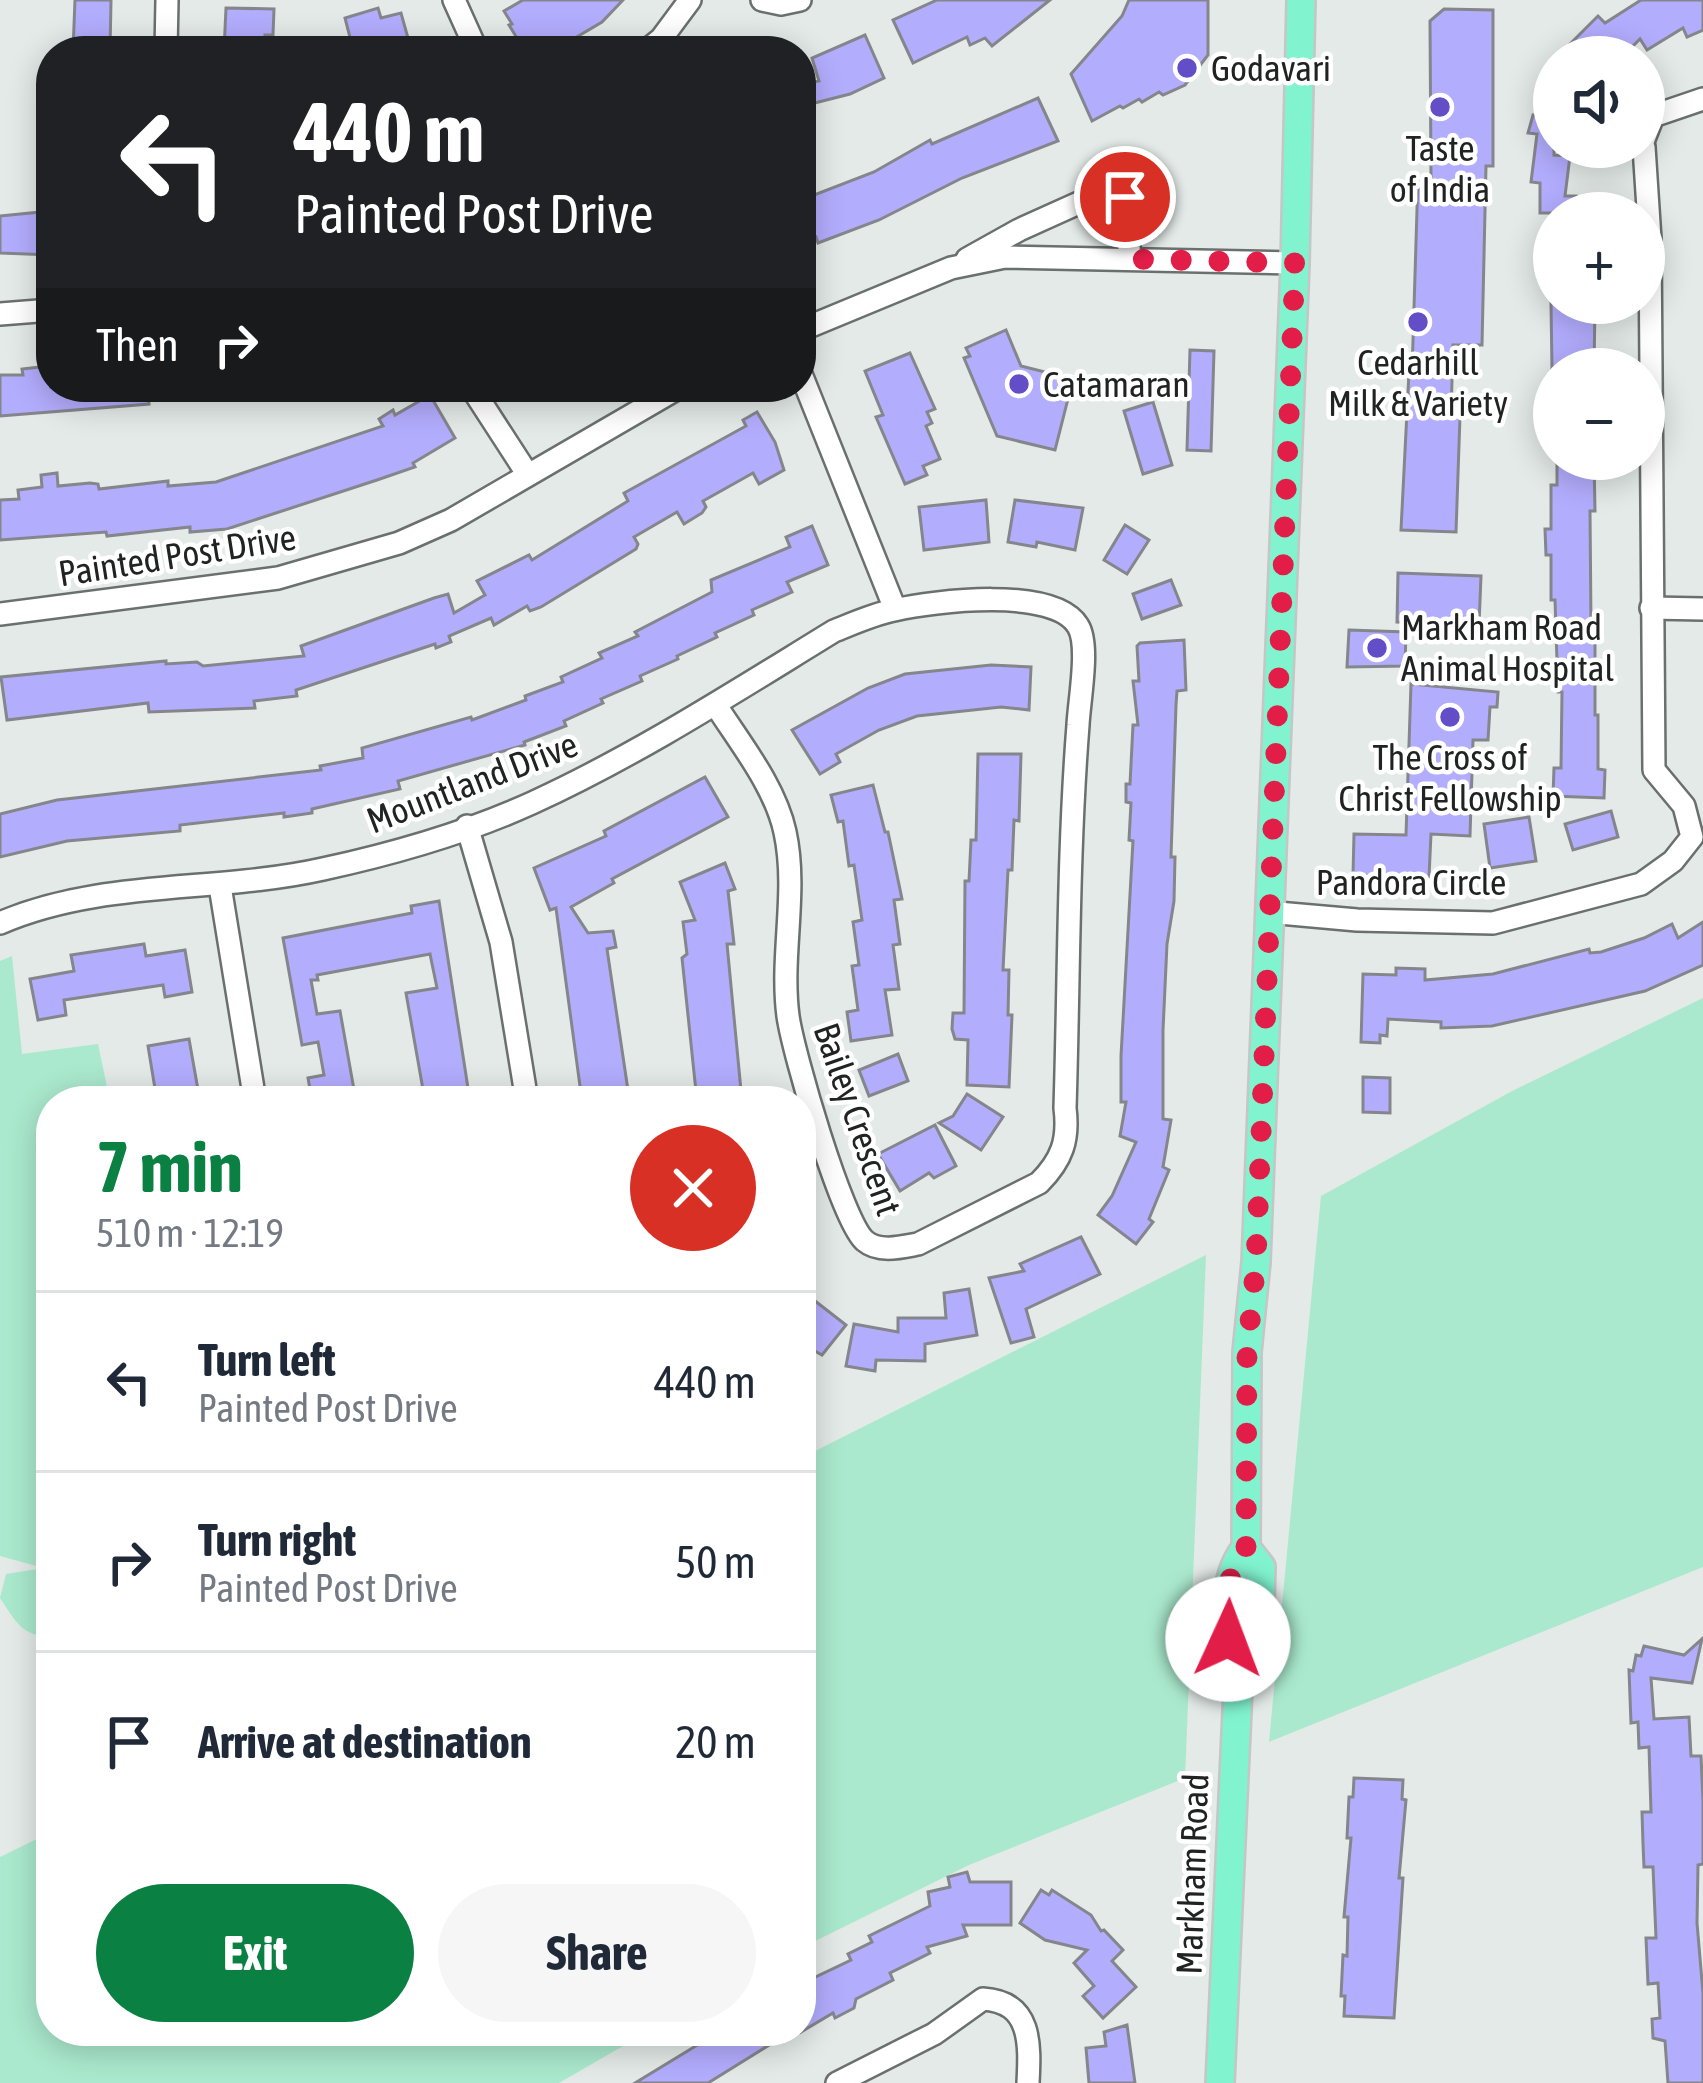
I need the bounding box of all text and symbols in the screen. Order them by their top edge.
map controls [1533,36,1665,480]
button: sound [1533,36,1665,168]
place label: Godavari [1211,47,1331,89]
marker: Godavari [1174,55,1200,81]
icon: left [96,84,252,240]
text: 440 m [294,84,484,180]
marker: Taste of India [1427,94,1453,120]
place label: Taste of India [1390,127,1490,210]
pin [1074,146,1176,248]
icon: arrive [1092,164,1158,230]
text: Painted Post Drive [294,183,653,244]
button: + [1533,192,1665,324]
marker: Cedarhill Milk & Variety [1405,309,1431,335]
icon: right [203,312,269,378]
text: Then [96,319,179,371]
place label: Cedarhill Milk & Variety [1328,341,1508,424]
button: − [1533,348,1665,480]
place label: Catamaran [1043,363,1190,405]
marker: Catamaran [1006,371,1032,397]
street label: Painted Post Drive [55,516,299,594]
place label: Markham Road Animal Hospital [1401,606,1615,689]
marker: Markham Road Animal Hospital [1364,635,1390,661]
marker: The Cross of Christ Fellowship [1437,704,1463,730]
street label: Mountland Drive [361,723,583,841]
place label: The Cross of Christ Fellowship [1339,736,1561,819]
street label: Pandora Circle [1316,861,1506,903]
street label: Bailey Crescent [806,1017,910,1221]
text: 7 min [96,1125,243,1207]
button: close [630,1125,756,1251]
text: 510 m · 12:19 [96,1211,284,1255]
text: Turn left [198,1334,336,1386]
icon: left [96,1349,162,1415]
text: 440 m [654,1356,756,1408]
text: Painted Post Drive [198,1386,458,1430]
text: Turn right [198,1514,356,1566]
icon: right [96,1529,162,1595]
text: 50 m [675,1536,756,1588]
text: Painted Post Drive [198,1566,458,1610]
position arrow [1165,1576,1291,1702]
icon: arrive [96,1709,162,1775]
text: Arrive at destination [198,1716,532,1768]
text: 20 m [675,1716,756,1768]
street label: Markham Road [1168,1773,1216,1975]
button: Exit [96,1884,414,2022]
button: Share [438,1884,756,2022]

